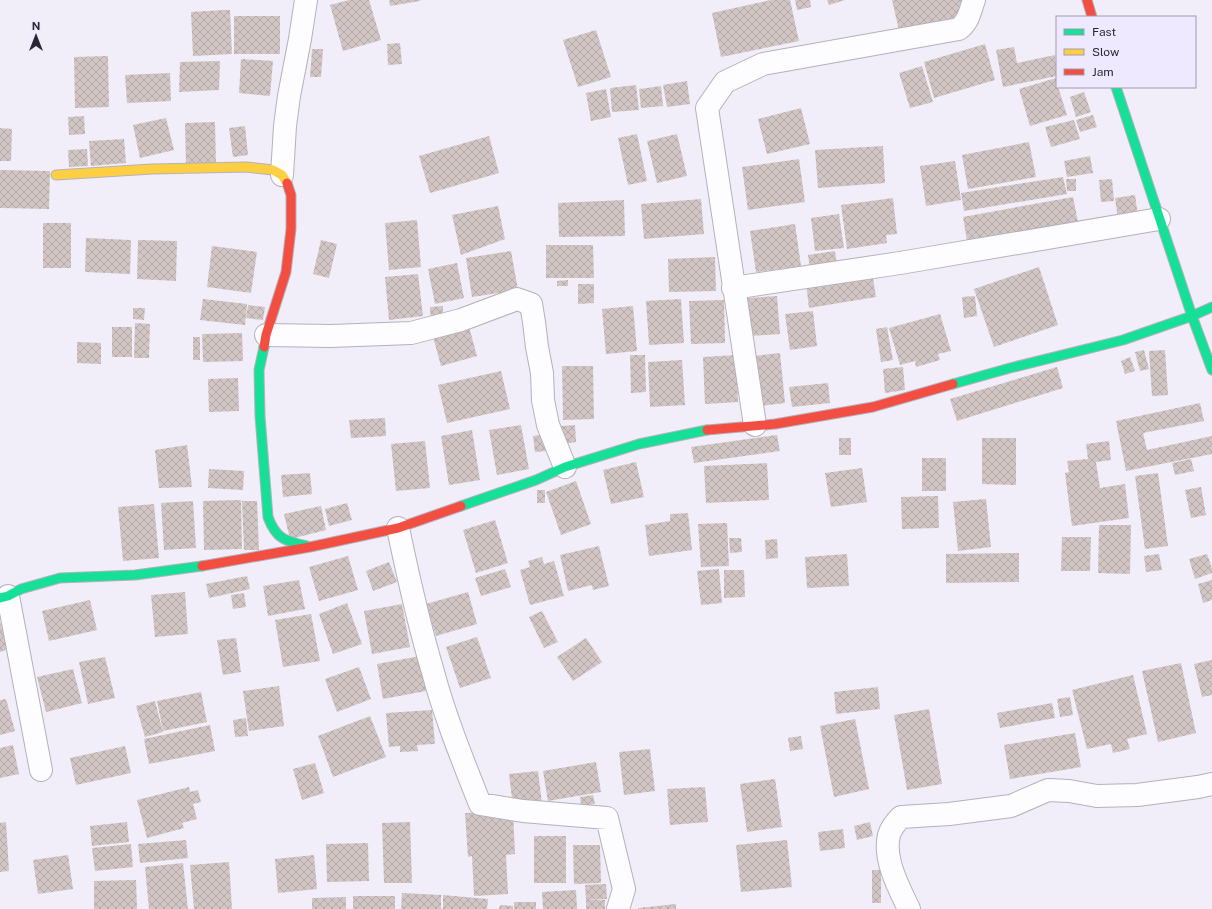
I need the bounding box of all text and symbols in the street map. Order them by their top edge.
north arrow [16,16,56,56]
legend [1056,16,1196,88]
text: N [32,20,40,32]
text: Fast [1092,25,1117,39]
text: Slow [1092,45,1120,59]
text: Jam [1092,65,1114,79]

